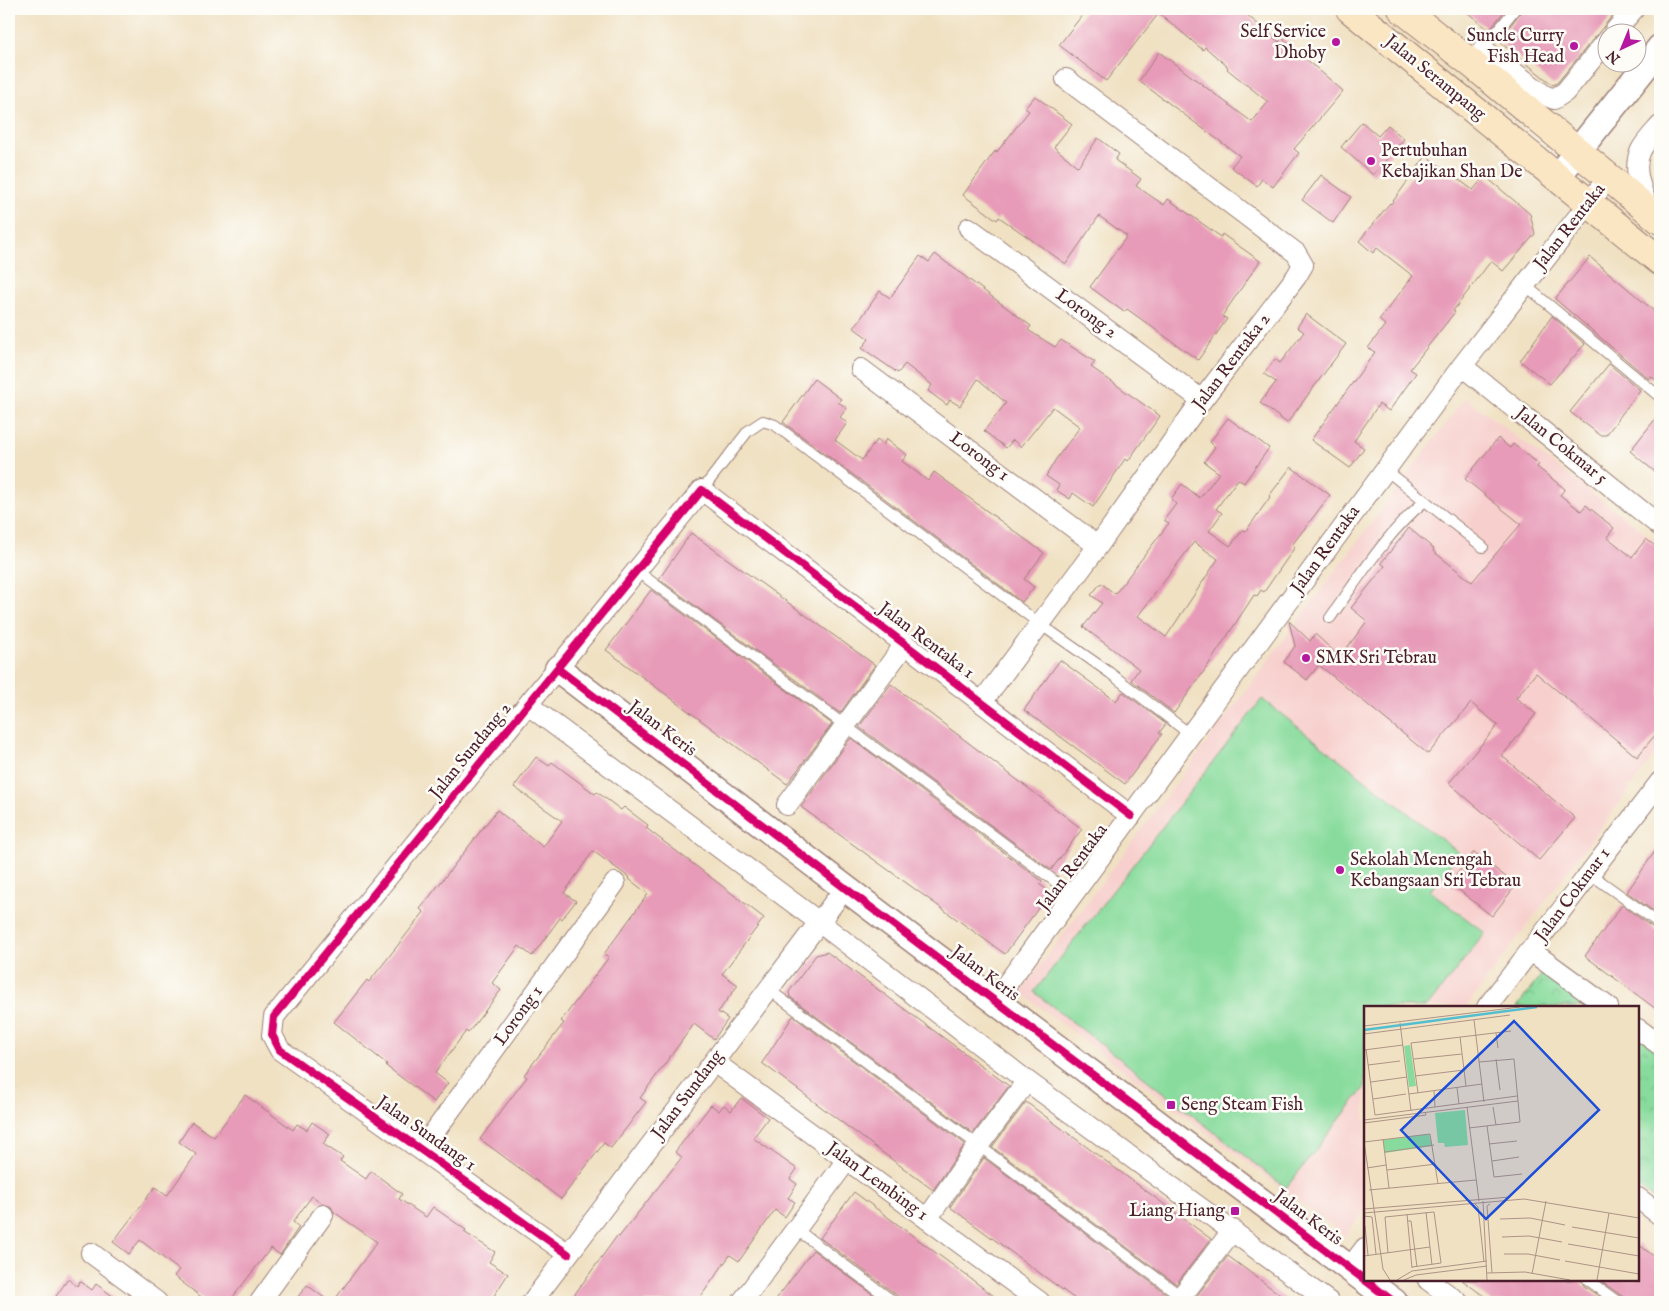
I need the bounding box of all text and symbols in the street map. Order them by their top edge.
place label: Self Service Dhoby [1240,21,1326,65]
north arrow [1596,22,1646,72]
place label: Suncle Curry Fish Head [1467,25,1564,69]
street label: Jalan Serampang [1378,29,1490,126]
marker: Self Service Dhoby [1330,36,1342,48]
marker: Suncle Curry Fish Head [1568,40,1580,52]
text: N [1603,46,1625,68]
place label: Pertubuhan Kebajikan Shan De [1381,140,1523,184]
marker: Pertubuhan Kebajikan Shan De [1365,155,1377,167]
street label: Jalan Rentaka [1528,179,1611,276]
street label: Lorong 2 [1051,284,1121,344]
street label: Jalan Rentaka 2 [1187,309,1276,417]
street label: Jalan Cokmar 5 [1509,401,1612,490]
street label: Lorong 1 [945,427,1013,487]
street label: Jalan Rentaka [1285,501,1366,600]
street label: Jalan Rentaka 1 [872,596,979,685]
place label: SMK Sri Tebrau [1316,647,1437,670]
marker: SMK Sri Tebrau [1300,652,1312,664]
street label: Jalan Keris [622,695,701,762]
street label: Jalan Sundang 2 [424,698,517,806]
street label: Jalan Rentaka [1031,820,1114,918]
street label: Jalan Cokmar 1 [1529,843,1616,948]
place label: Sekolah Menengah Kebangsaan Sri Tebrau [1350,849,1521,893]
marker: Sekolah Menengah Kebangsaan Sri Tebrau [1334,864,1346,876]
street label: Jalan Keris [945,940,1024,1007]
street label: Lorong 1 [489,981,549,1051]
inset map [1364,1006,1639,1281]
street label: Jalan Sundang [646,1046,729,1146]
street label: Jalan Sundang 1 [370,1090,480,1177]
place label: Seng Steam Fish [1181,1094,1304,1117]
marker: Seng Steam Fish [1165,1099,1177,1111]
street label: Jalan Lembing 1 [820,1136,932,1227]
street label: Jalan Keris [1268,1184,1347,1251]
place label: Liang Hiang [1129,1200,1225,1223]
marker: Liang Hiang [1229,1205,1241,1217]

